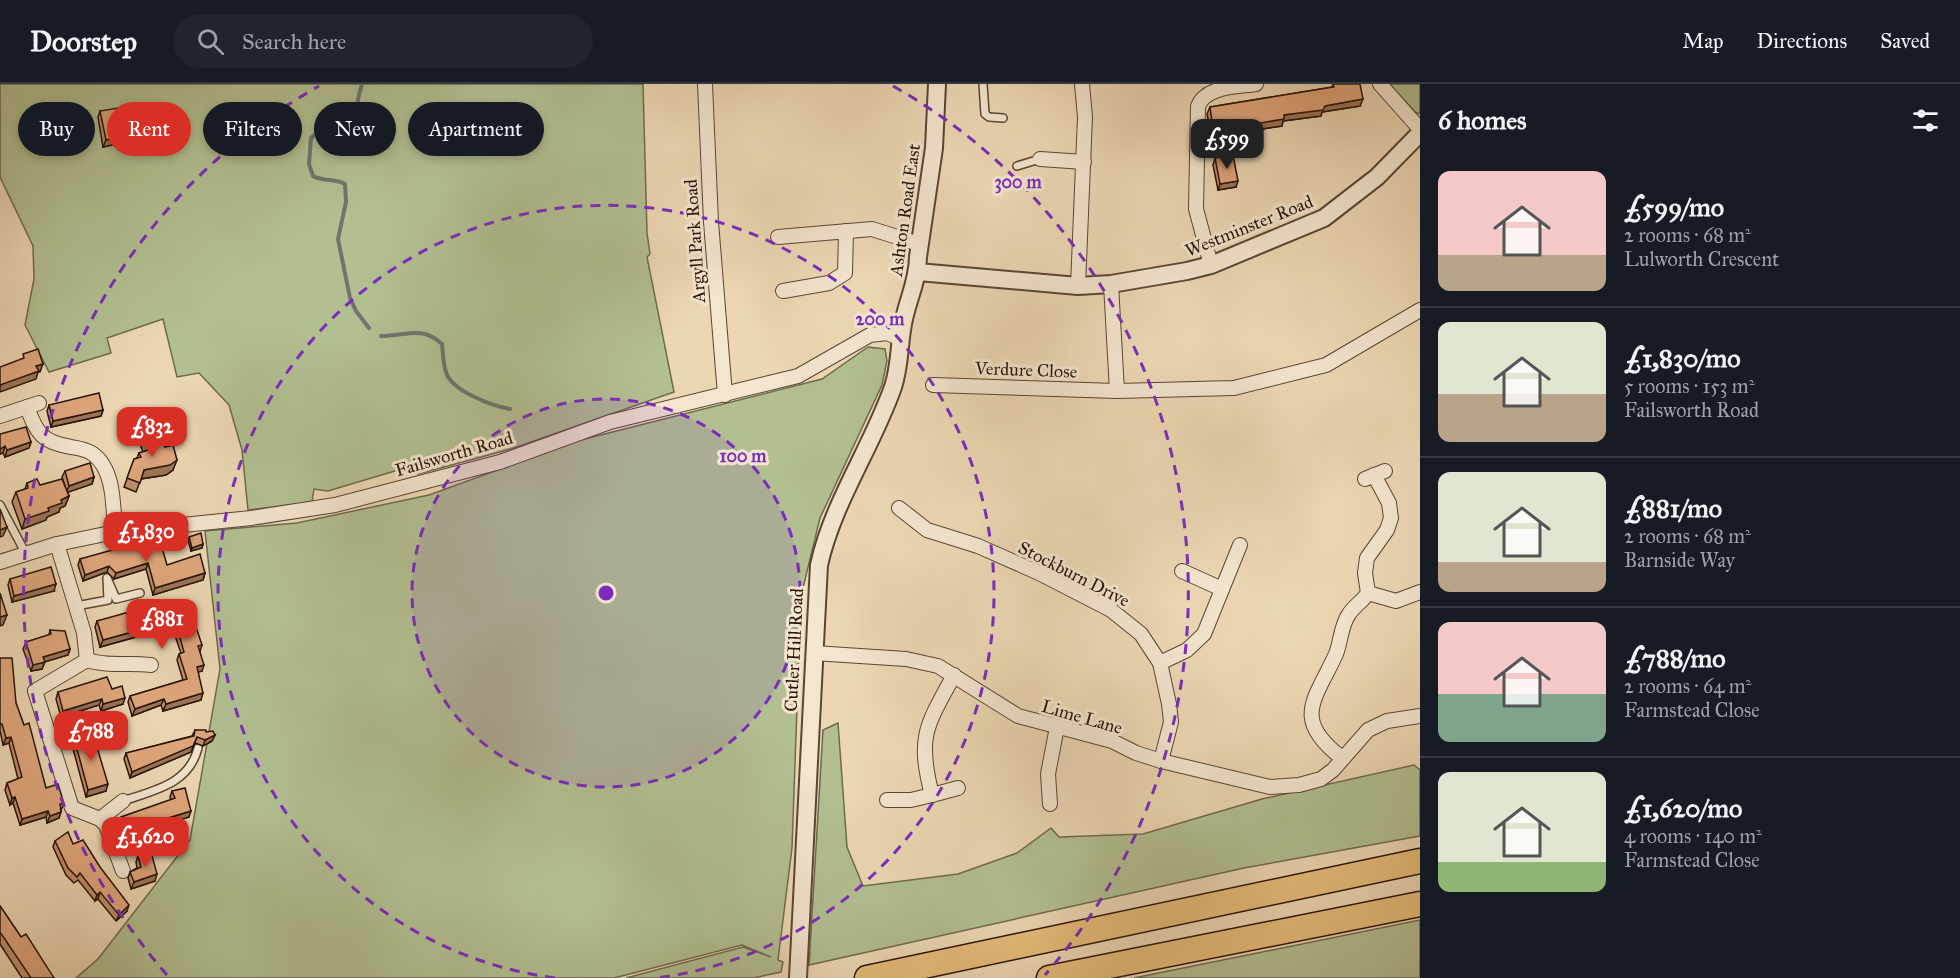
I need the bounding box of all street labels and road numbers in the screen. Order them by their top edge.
street label: Ashton Road East [885,142,925,279]
street label: Argyll Park Road [680,178,711,305]
street label: Westminster Road [1182,190,1316,262]
street label: Verdure Close [973,357,1078,383]
street label: Failsworth Road [393,427,515,481]
street label: Stockburn Drive [1015,536,1133,612]
street label: Cutler Hill Road [780,588,808,712]
street label: Lime Lane [1039,695,1125,739]

